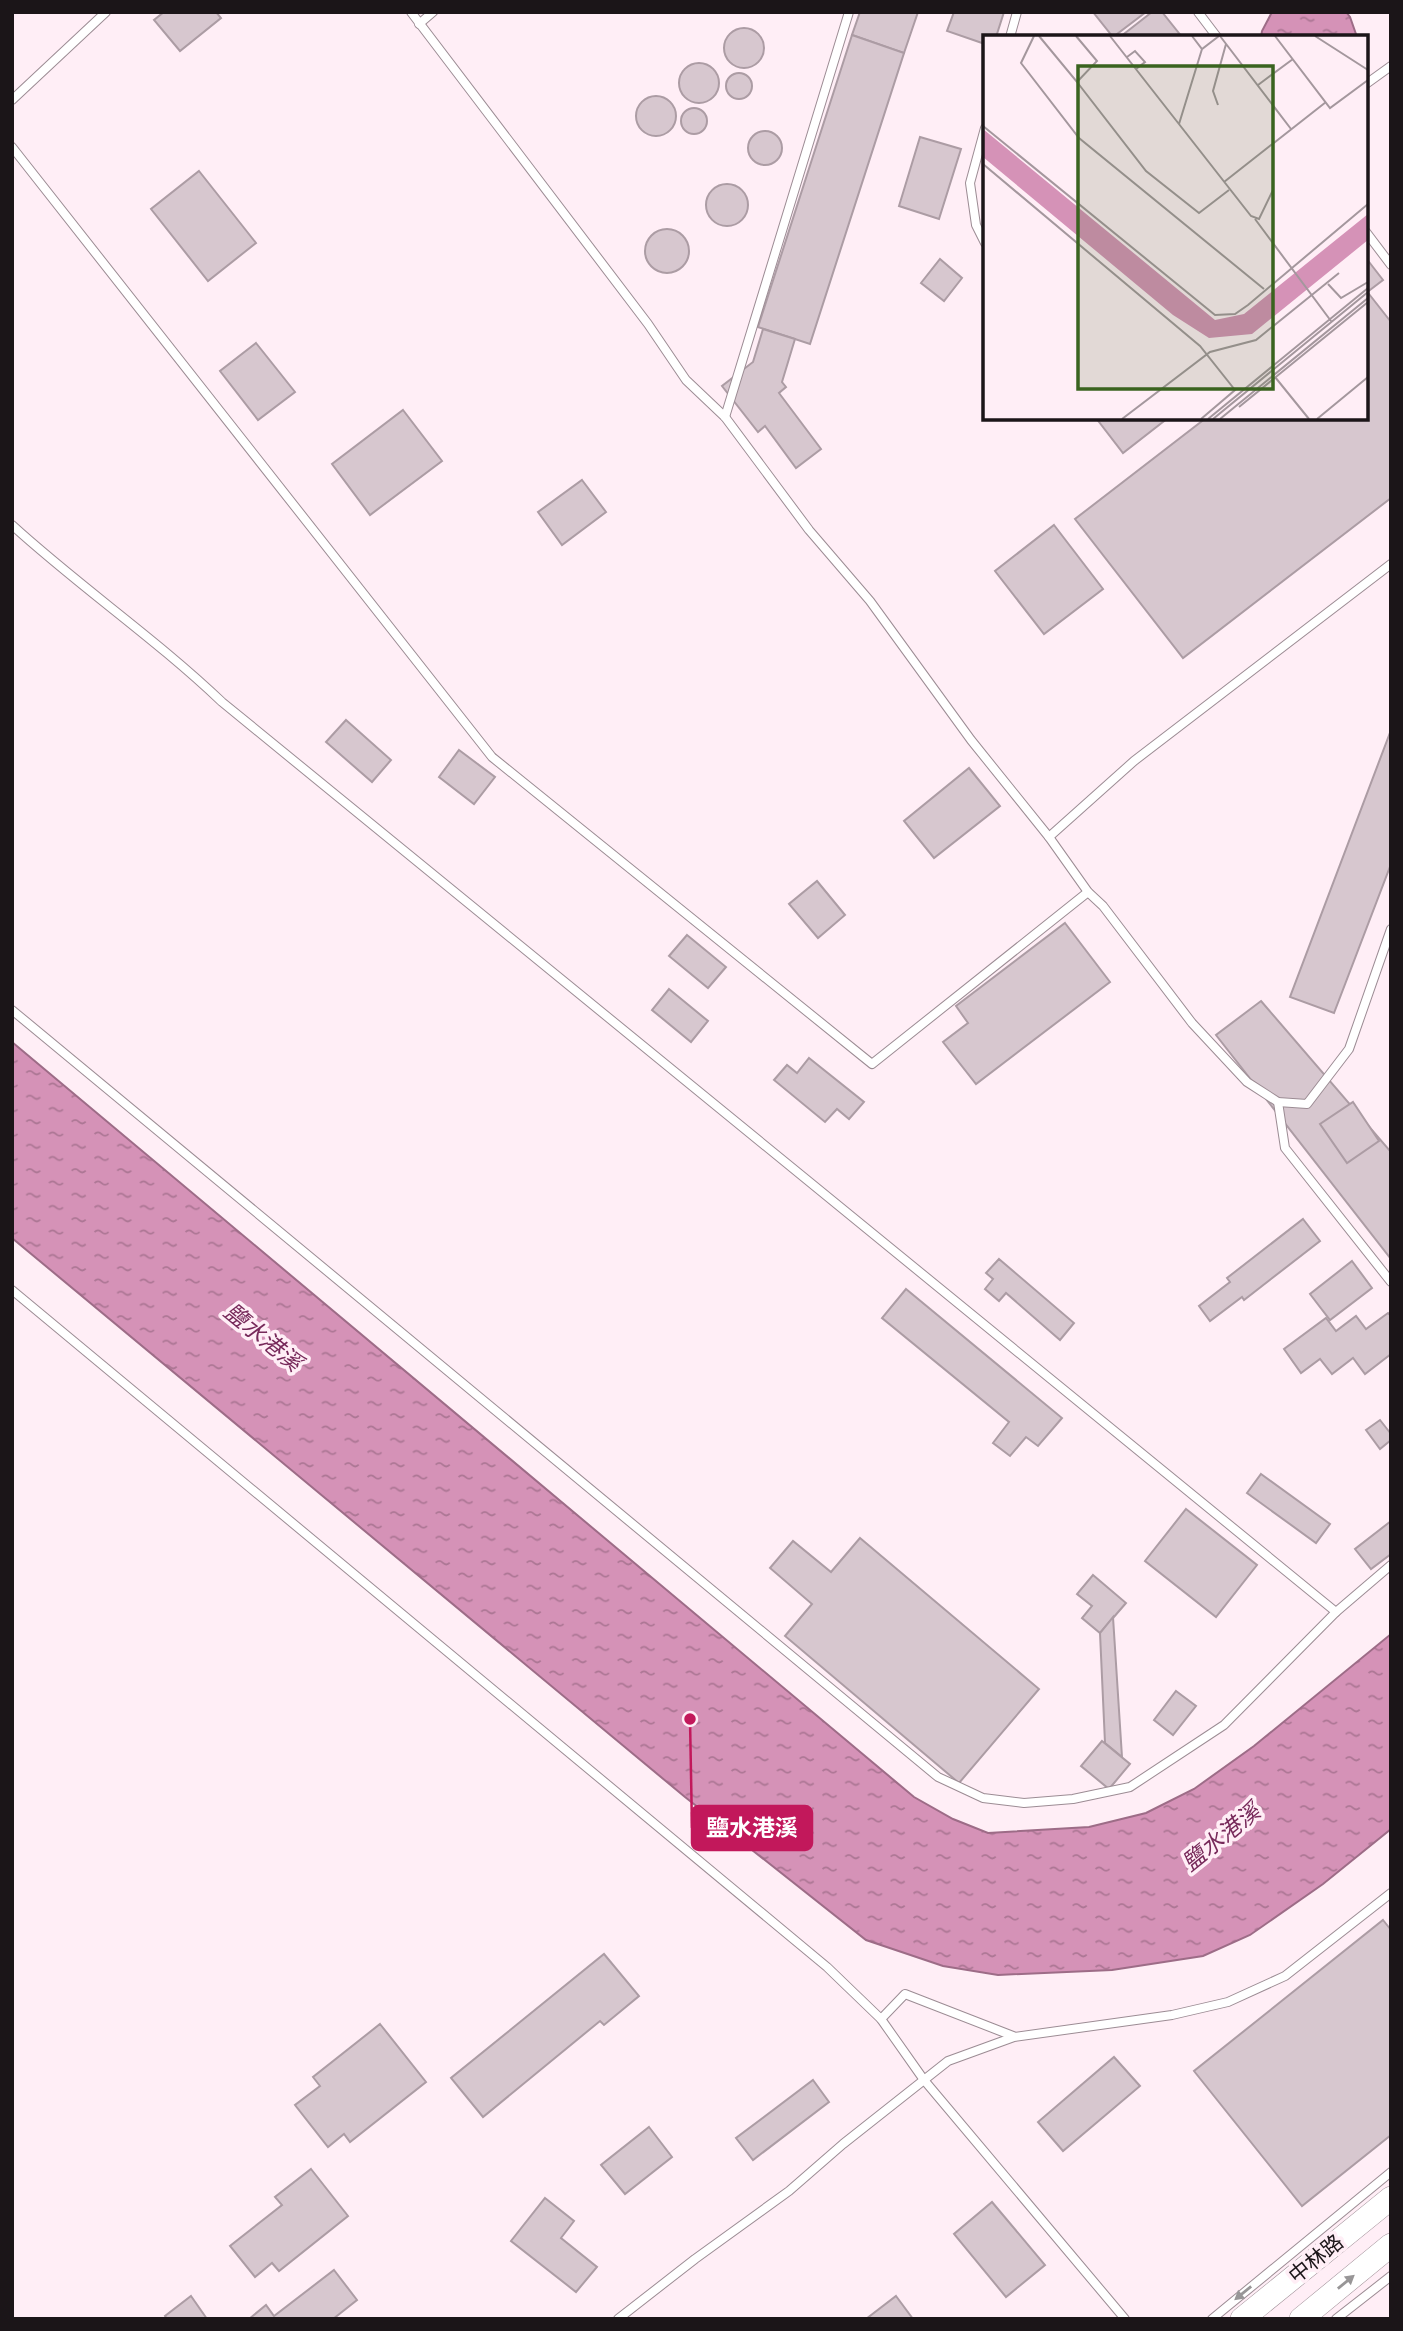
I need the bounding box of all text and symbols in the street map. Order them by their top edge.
inset map [983,35,1368,420]
water label: 鹽水港溪 [217,1295,312,1381]
water label: 鹽水港溪 [1175,1793,1270,1879]
callout: 鹽水港溪 [692,1806,812,1850]
text: 鹽水港溪 [706,1811,798,1845]
street label: 中林路 [1282,2228,1350,2290]
one-way arrow [1337,2275,1354,2290]
one-way arrow [1235,2285,1252,2300]

